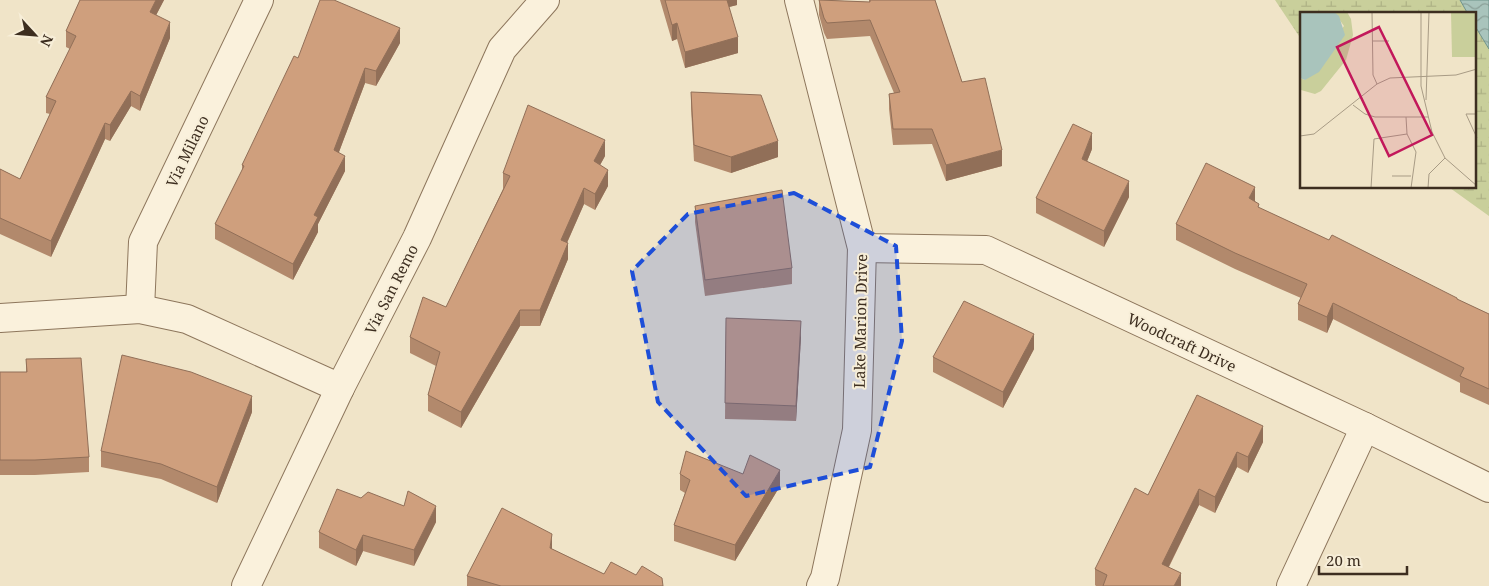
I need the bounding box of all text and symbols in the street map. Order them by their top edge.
north arrow [10,10,60,60]
inset map [1300,12,1476,189]
text: N [36,32,58,50]
street label: Via Milano [161,112,213,190]
street label: Via San Remo [360,241,422,337]
street label: Lake Marion Drive [849,254,871,388]
street label: Woodcraft Drive [1124,308,1240,376]
scale bar [1319,544,1406,576]
text: 20 m [1326,550,1361,570]

